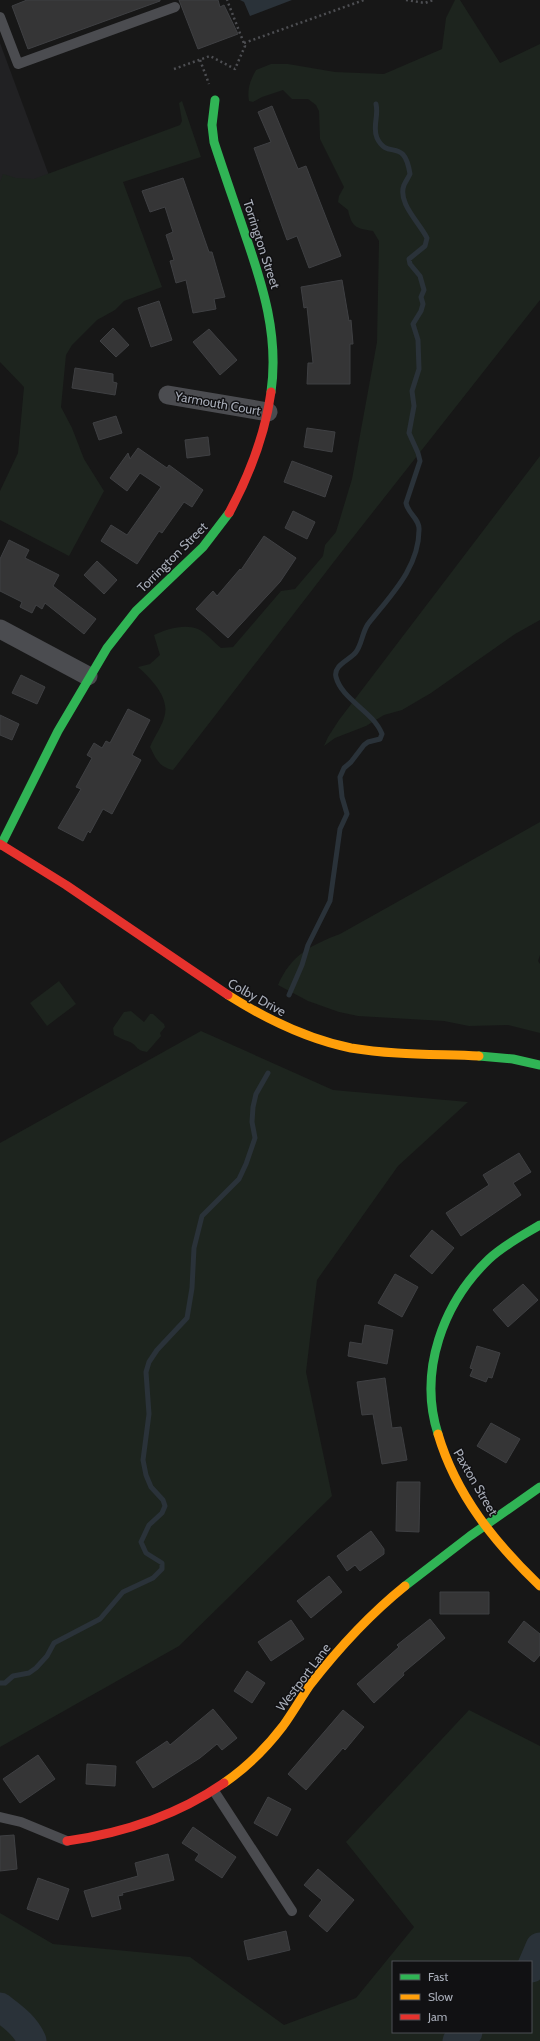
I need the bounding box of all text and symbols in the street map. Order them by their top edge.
street label: Torrington Street [240,197,284,291]
street label: Yarmouth Court [173,387,263,419]
street label: Torrington Street [134,518,211,595]
street label: Colby Drive [225,975,289,1020]
street label: Paxton Street [450,1446,502,1519]
street label: Westport Lane [272,1640,334,1714]
legend [392,1961,532,2033]
text: Fast [428,1969,448,1984]
text: Slow [428,1989,453,2004]
text: Jam [427,2009,447,2024]

